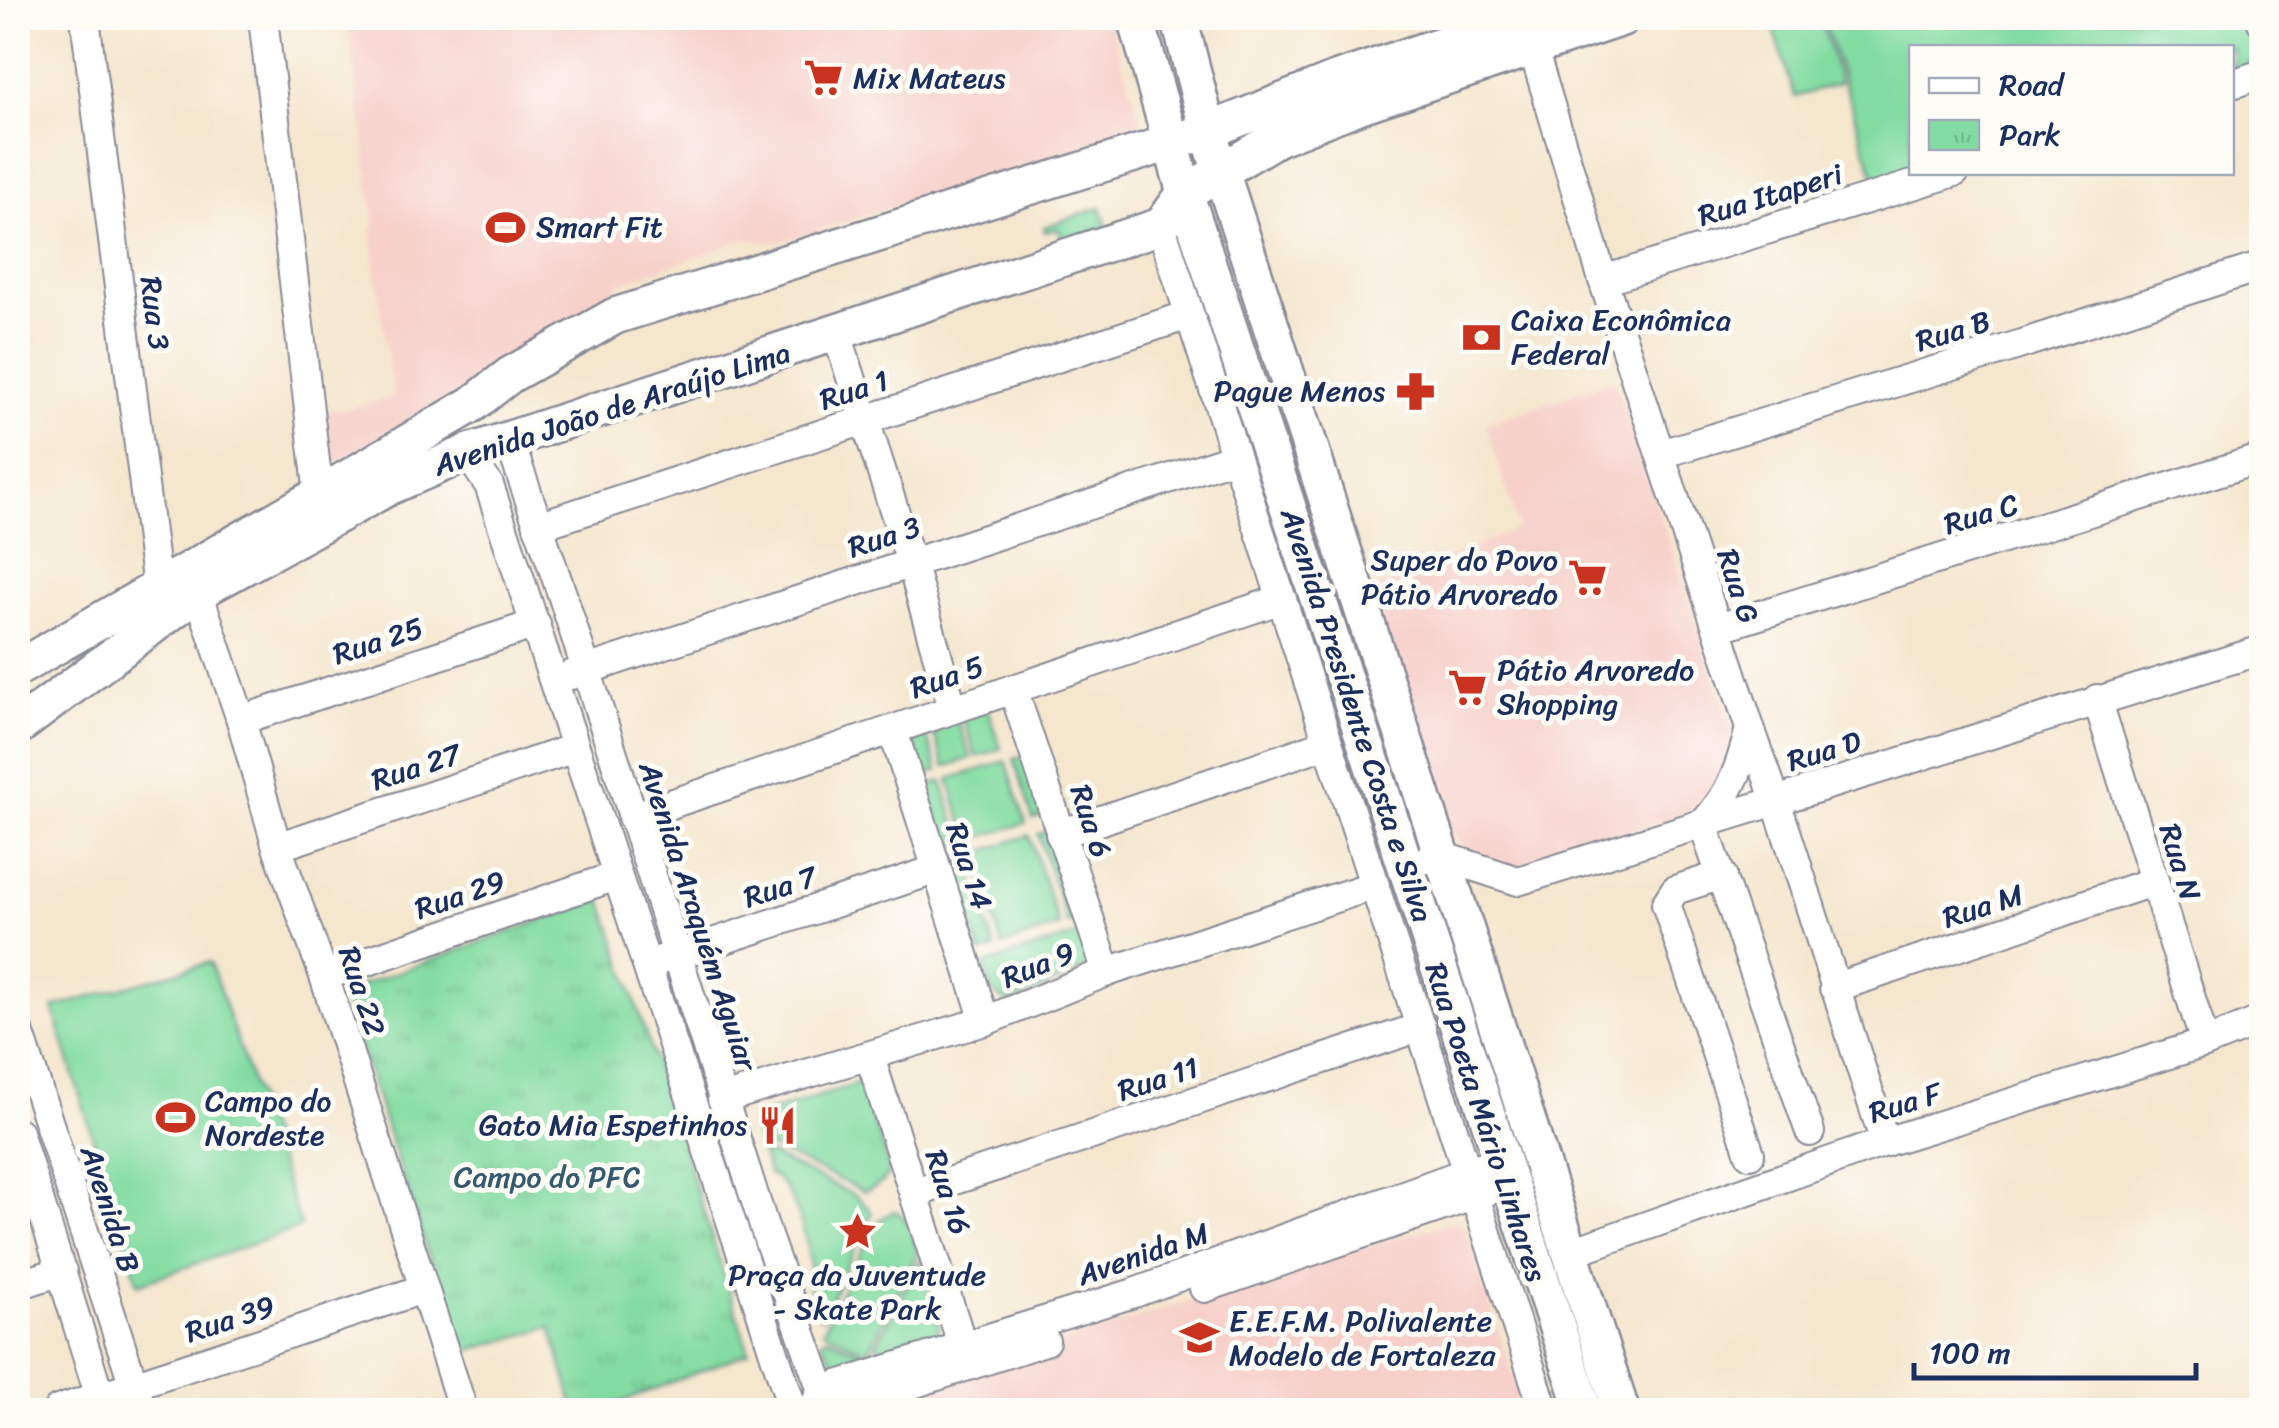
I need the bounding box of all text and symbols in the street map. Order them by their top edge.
legend [1909,45,2234,175]
place label: Mix Mateus [853,51,1006,105]
supermarket icon: Mix Mateus [802,57,844,99]
text: Road [1999,58,2066,112]
text: Park [1999,108,2061,162]
street label: Rua Itaperi [1691,147,1851,243]
place label: Smart Fit [536,200,663,254]
sports icon: Smart Fit [485,206,527,248]
street label: Rua 3 [124,273,186,353]
place label: Caixa Econômica Federal [1511,293,1731,381]
street label: Rua B [1909,294,1997,368]
bank icon: Caixa Econômica Federal [1460,316,1502,358]
street label: Avenida João de Araújo Lima [425,326,798,493]
street label: Rua 1 [812,354,896,426]
place label: Pague Menos [1213,364,1386,418]
pharmacy icon: Pague Menos [1394,370,1436,412]
street label: Rua C [1937,477,2025,551]
street label: Rua 3 [841,500,927,574]
street label: Avenida Presidente Costa e Silva [1264,500,1450,929]
place label: Super do Povo Pátio Arvoredo [1361,533,1558,621]
street label: Rua G [1701,542,1775,630]
supermarket icon: Super do Povo Pátio Arvoredo [1567,556,1609,598]
street label: Rua 25 [326,601,430,681]
street label: Rua 5 [903,639,991,715]
place label: Pátio Arvoredo Shopping [1497,643,1694,731]
supermarket icon: Pátio Arvoredo Shopping [1446,666,1488,708]
street label: Rua D [1780,714,1868,788]
street label: Rua 27 [364,727,470,807]
street label: Avenida Araquém Aguiar [622,753,774,1079]
street label: Rua 6 [1054,777,1128,865]
street label: Rua 14 [930,815,1008,917]
street label: Rua N [2143,817,2217,907]
street label: Rua 7 [736,849,825,924]
street label: Rua 29 [407,854,513,936]
street label: Rua M [1935,867,2031,944]
street label: Rua 9 [993,926,1083,1004]
street label: Rua 22 [322,939,402,1043]
street label: Rua Poeta Mário Linhares [1409,955,1563,1289]
street label: Rua 11 [1110,1041,1206,1117]
street label: Rua F [1862,1066,1951,1140]
place label: Campo do Nordeste [205,1074,332,1162]
sports icon: Campo do Nordeste [154,1097,196,1139]
place label: Gato Mia Espetinhos [479,1098,748,1152]
restaurant icon: Gato Mia Espetinhos [756,1104,798,1146]
street label: Avenida B [64,1137,156,1280]
street label: Rua 16 [909,1142,987,1242]
park label: Campo do PFC [454,1150,640,1204]
street label: Avenida M [1069,1206,1217,1302]
place icon: Praça da Juventude - Skate Park [836,1210,878,1252]
place label: Praça da Juventude - Skate Park [728,1248,986,1336]
street label: Rua 39 [178,1279,282,1359]
place label: E.E.F.M. Polivalente Modelo de Fortaleza [1229,1294,1496,1382]
school or university icon: E.E.F.M. Polivalente Modelo de Fortaleza [1178,1317,1220,1359]
scale bar [1914,1318,2196,1380]
text: 100 m [1929,1326,2011,1380]

